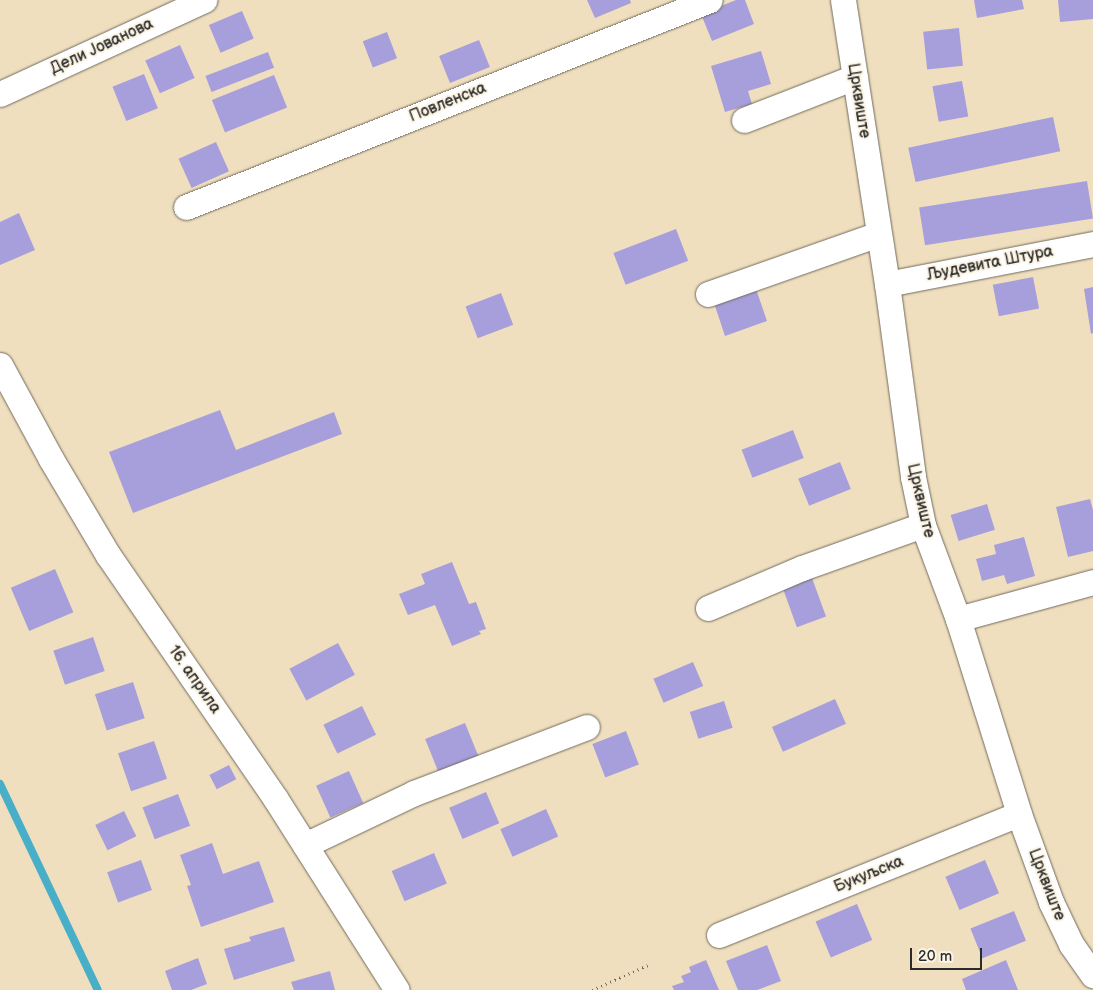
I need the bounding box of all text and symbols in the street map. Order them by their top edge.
street label: Дели Јованова [47,15,157,79]
street label: Црквиште [843,62,873,140]
street label: Повленска [407,79,489,127]
street label: Људевита Штура [925,242,1055,286]
street label: Црквиште [902,462,938,540]
street label: 16. априла [164,642,224,718]
street label: Црквиште [1023,846,1069,924]
street label: Букуљска [832,852,906,898]
scale bar [913,938,986,970]
text: 20 m [918,947,952,966]

